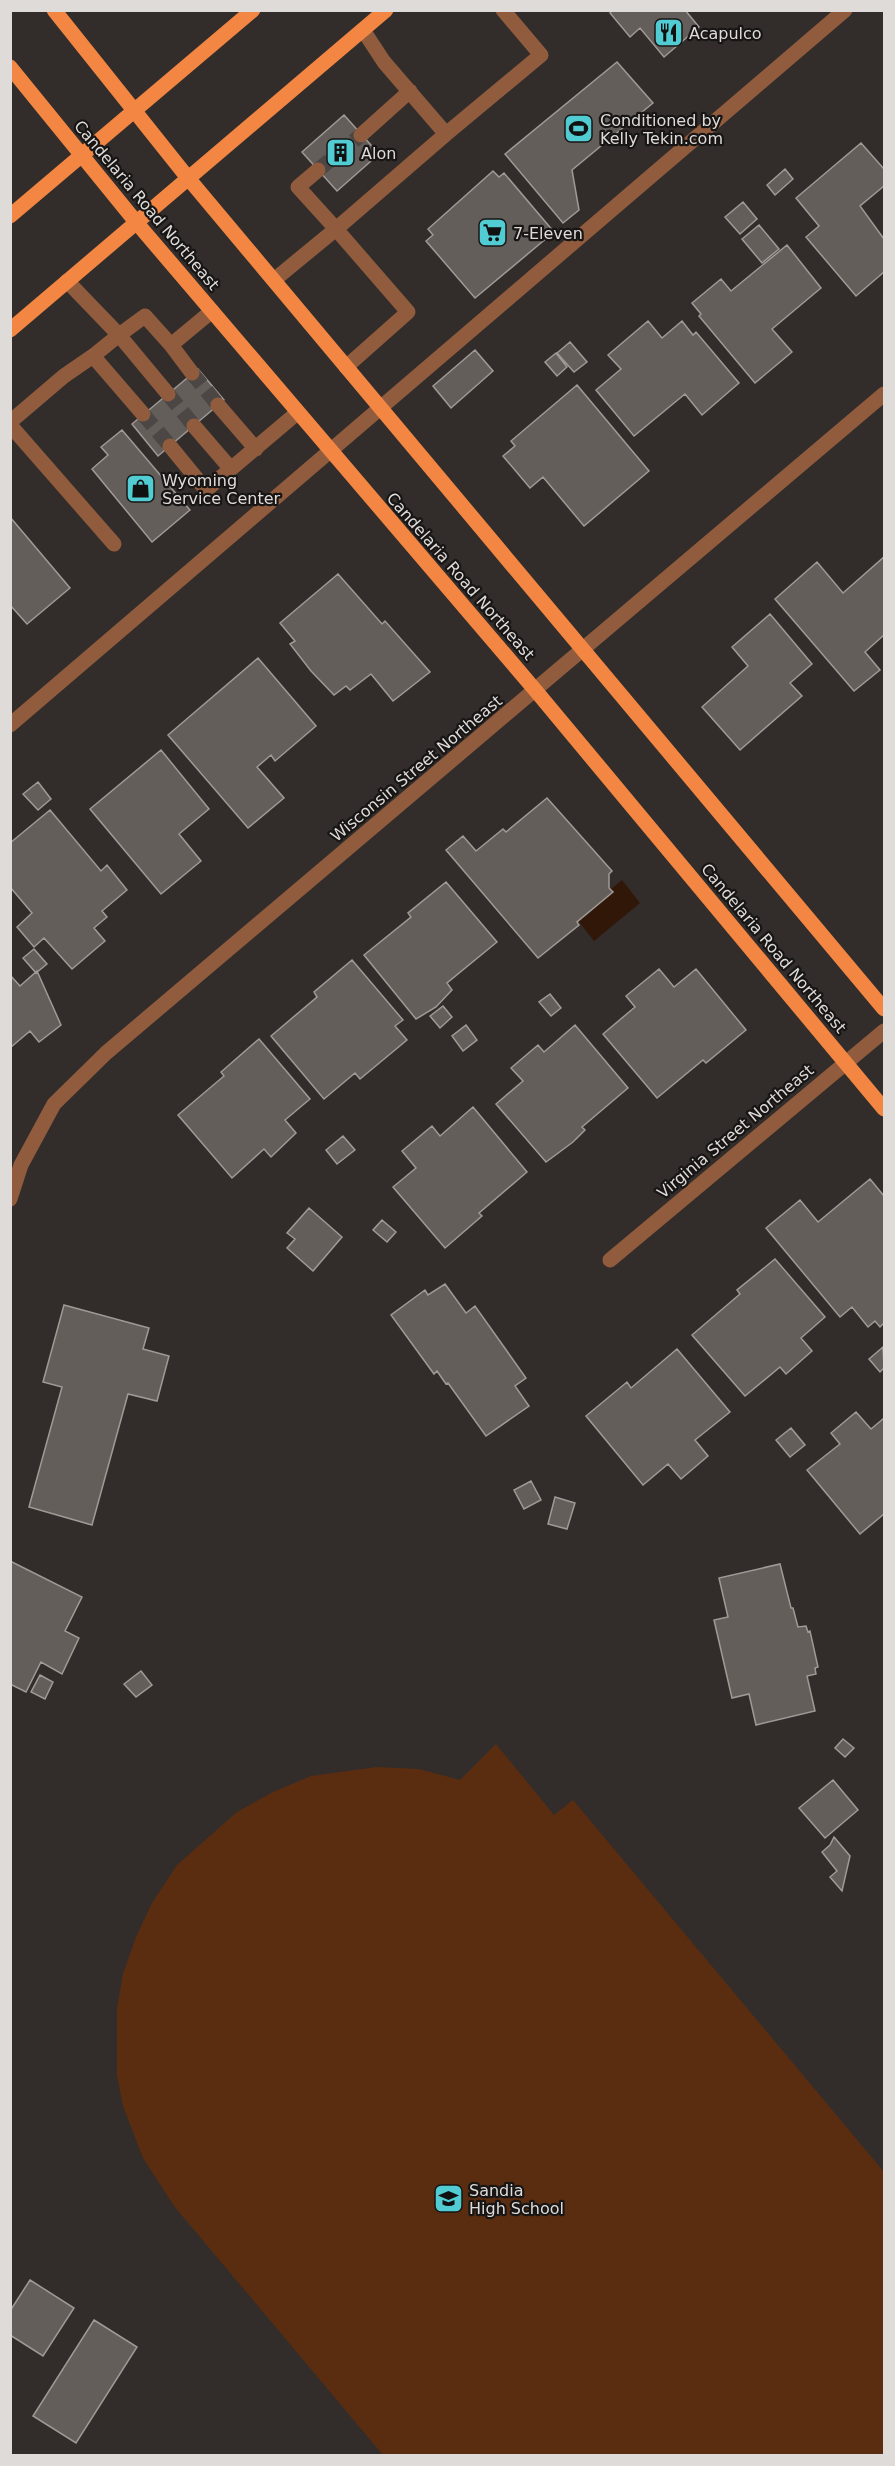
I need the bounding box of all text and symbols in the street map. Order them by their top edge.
restaurant icon: Acapulco [652,17,684,49]
place label: Acapulco [689,24,762,43]
place label: Conditioned by Kelly Tekin.com [600,111,723,148]
sports icon: Conditioned by Kelly Tekin.com [563,113,595,145]
street label: Candelaria Road Northeast [70,117,223,294]
building icon: Alon [324,137,356,169]
place label: Alon [361,144,396,163]
supermarket icon: 7-Eleven [476,217,508,249]
place label: 7-Eleven [513,224,583,243]
place label: Wyoming Service Center [162,471,280,508]
shop icon: Wyoming Service Center [125,473,157,505]
street label: Candelaria Road Northeast [383,489,538,664]
street label: Wisconsin Street Northeast [327,691,506,846]
street label: Candelaria Road Northeast [697,860,850,1037]
street label: Virginia Street Northeast [653,1060,817,1202]
place label: Sandia High School [469,2181,564,2218]
school or university icon: Sandia High School [432,2183,464,2215]

